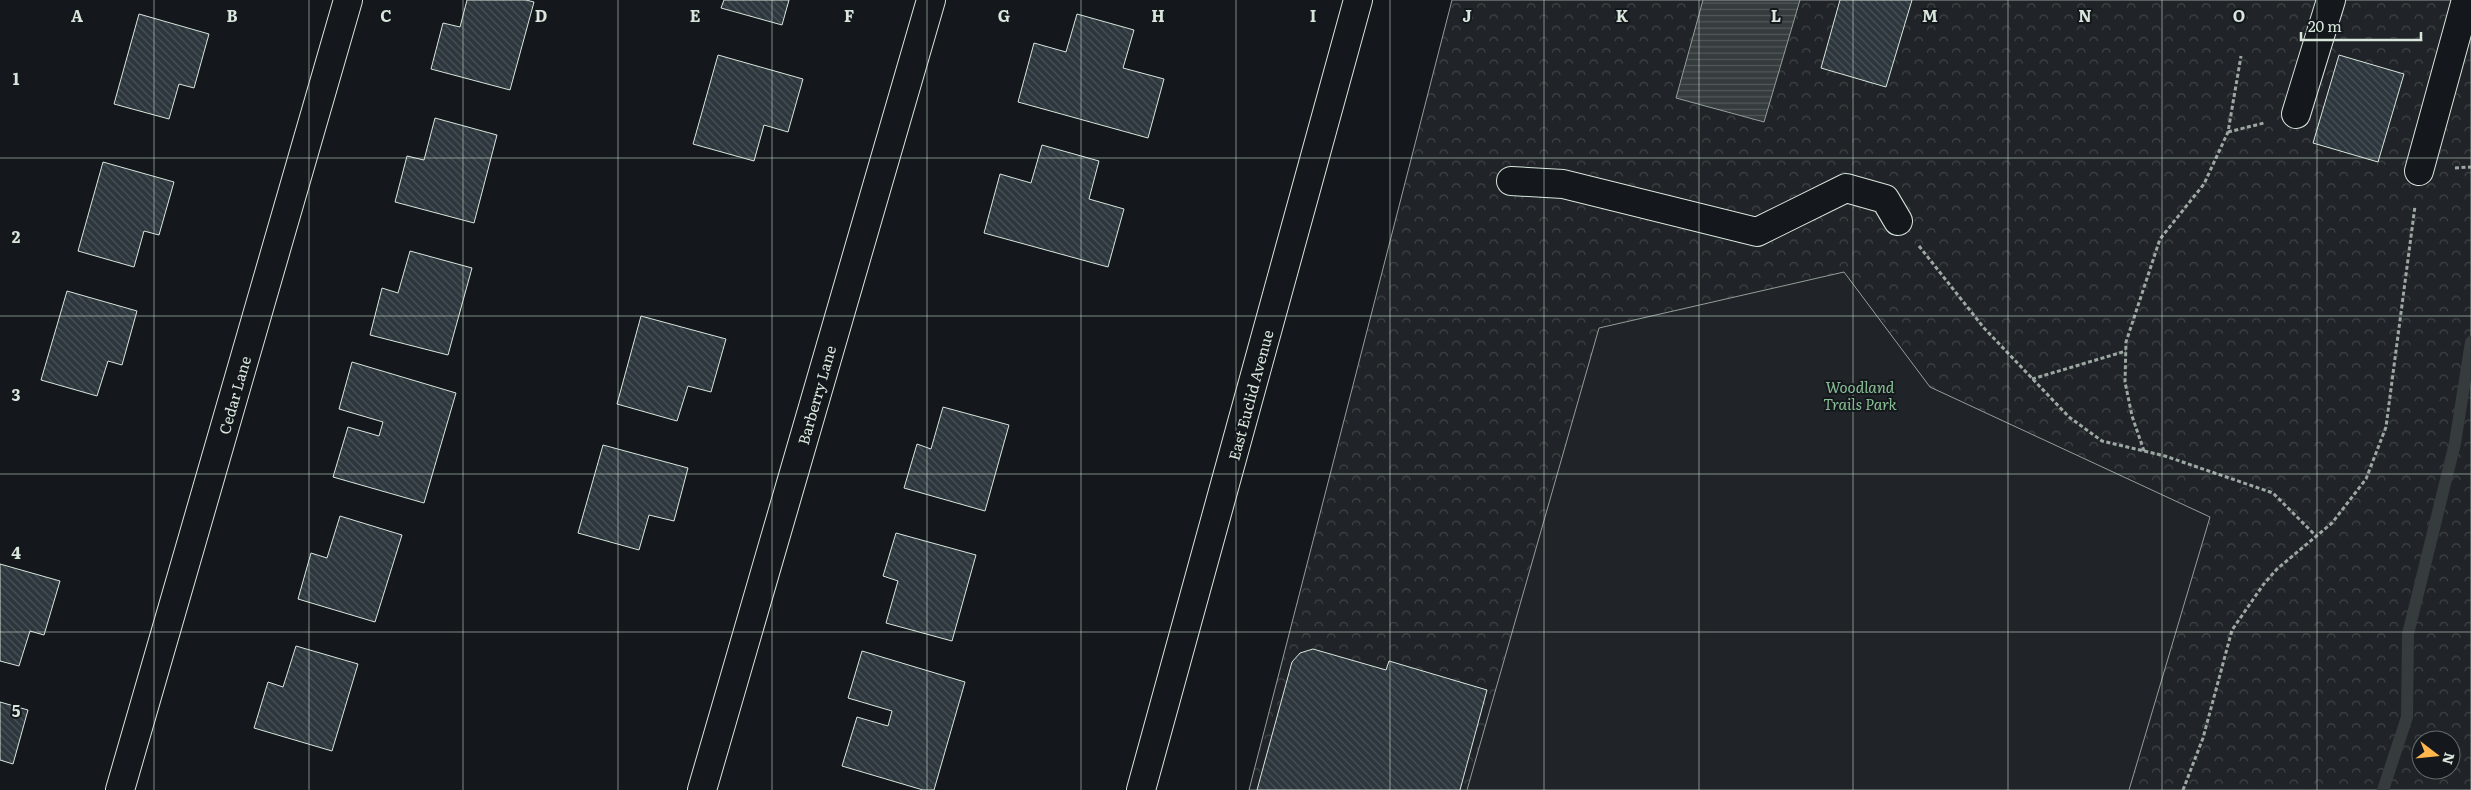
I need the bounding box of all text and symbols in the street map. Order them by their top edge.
text: A [71,3,83,27]
text: B [226,3,238,27]
text: C [380,3,392,27]
text: D [535,3,547,27]
text: E [690,3,701,27]
text: F [844,3,854,27]
text: G [998,3,1010,27]
text: H [1151,3,1165,27]
text: I [1310,3,1316,27]
text: J [1462,3,1472,27]
text: K [1616,3,1629,27]
text: L [1771,3,1781,27]
text: M [1922,3,1938,27]
text: N [2078,3,2092,27]
text: O [2233,3,2245,27]
scale bar [2301,10,2421,42]
text: 20 m [2308,14,2342,37]
text: 1 [13,66,20,90]
text: 2 [12,224,21,248]
street label: East Euclid Avenue [1222,327,1279,463]
street label: Barberry Lane [791,342,841,447]
street label: Cedar Lane [212,353,256,437]
park label: Woodland Trails Park [1823,375,1898,415]
text: 3 [12,382,21,406]
text: 4 [11,540,21,564]
text: 5 [12,698,21,722]
north arrow [2411,730,2461,780]
text: N [2438,750,2461,768]

